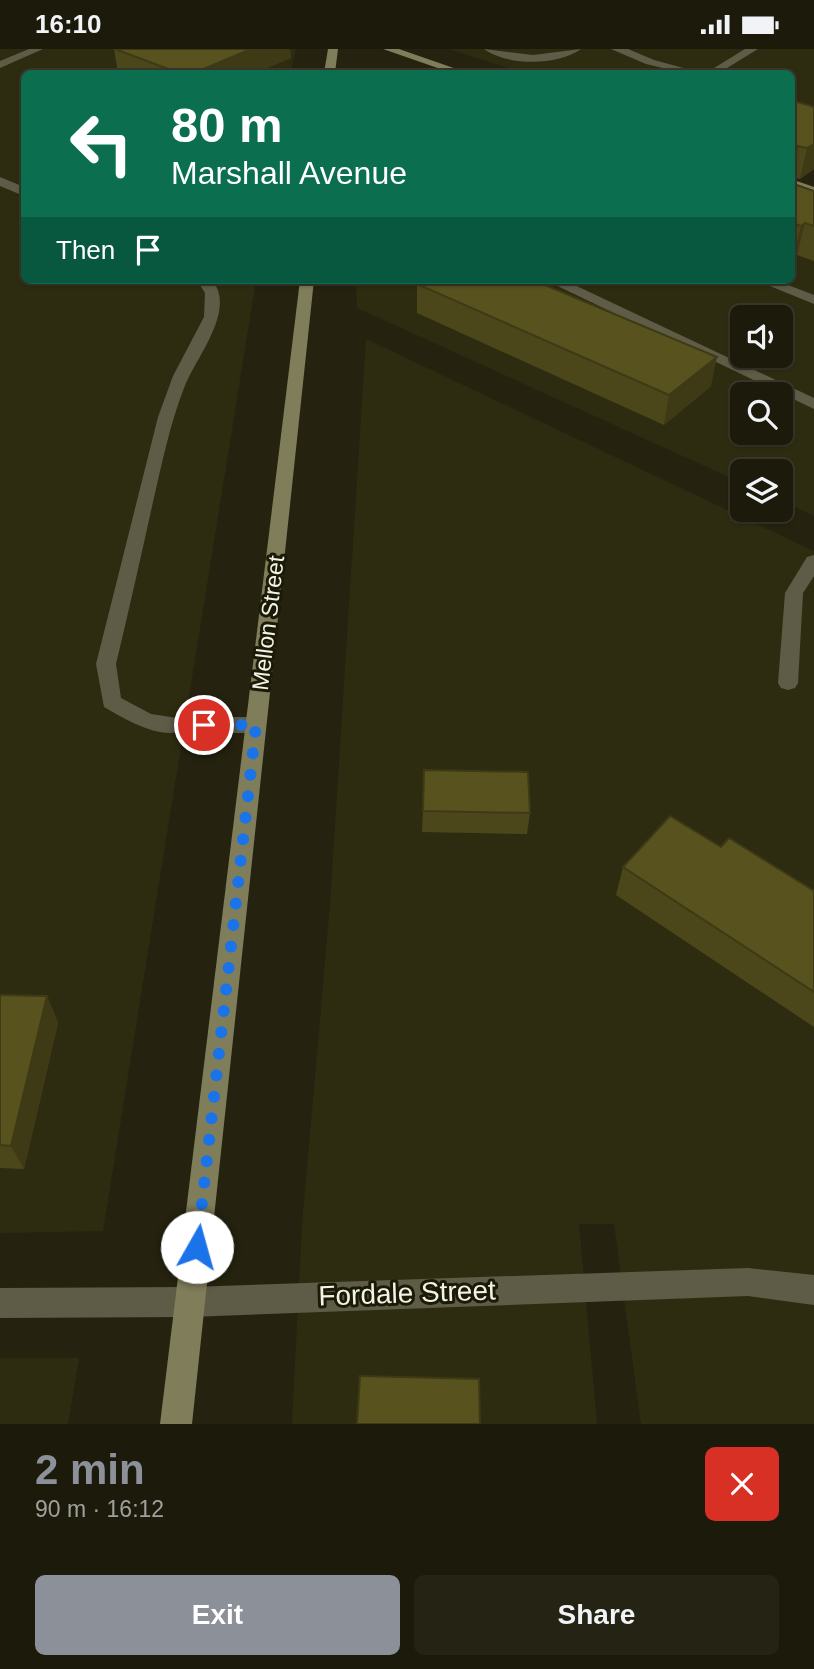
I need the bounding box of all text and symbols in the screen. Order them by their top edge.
text: 16:10 [35,9,102,39]
icon: left [56,98,147,189]
text: 80 m [171,98,283,152]
text: Marshall Avenue [171,155,407,191]
icon: arrive [129,231,167,269]
text: Then [56,235,115,265]
map controls [730,305,793,522]
button: sound [730,305,793,368]
button: search [730,382,793,445]
button: layers [730,459,793,522]
street label: Mellon Street [247,554,289,692]
pin [174,695,234,755]
icon: arrive [185,706,223,744]
position arrow [160,1210,234,1284]
street label: Fordale Street [318,1274,496,1312]
text: 2 min [35,1446,145,1493]
button: close [705,1447,779,1521]
text: 90 m · 16:12 [35,1496,164,1522]
button: Exit [35,1575,400,1655]
button: Share [414,1575,779,1655]

